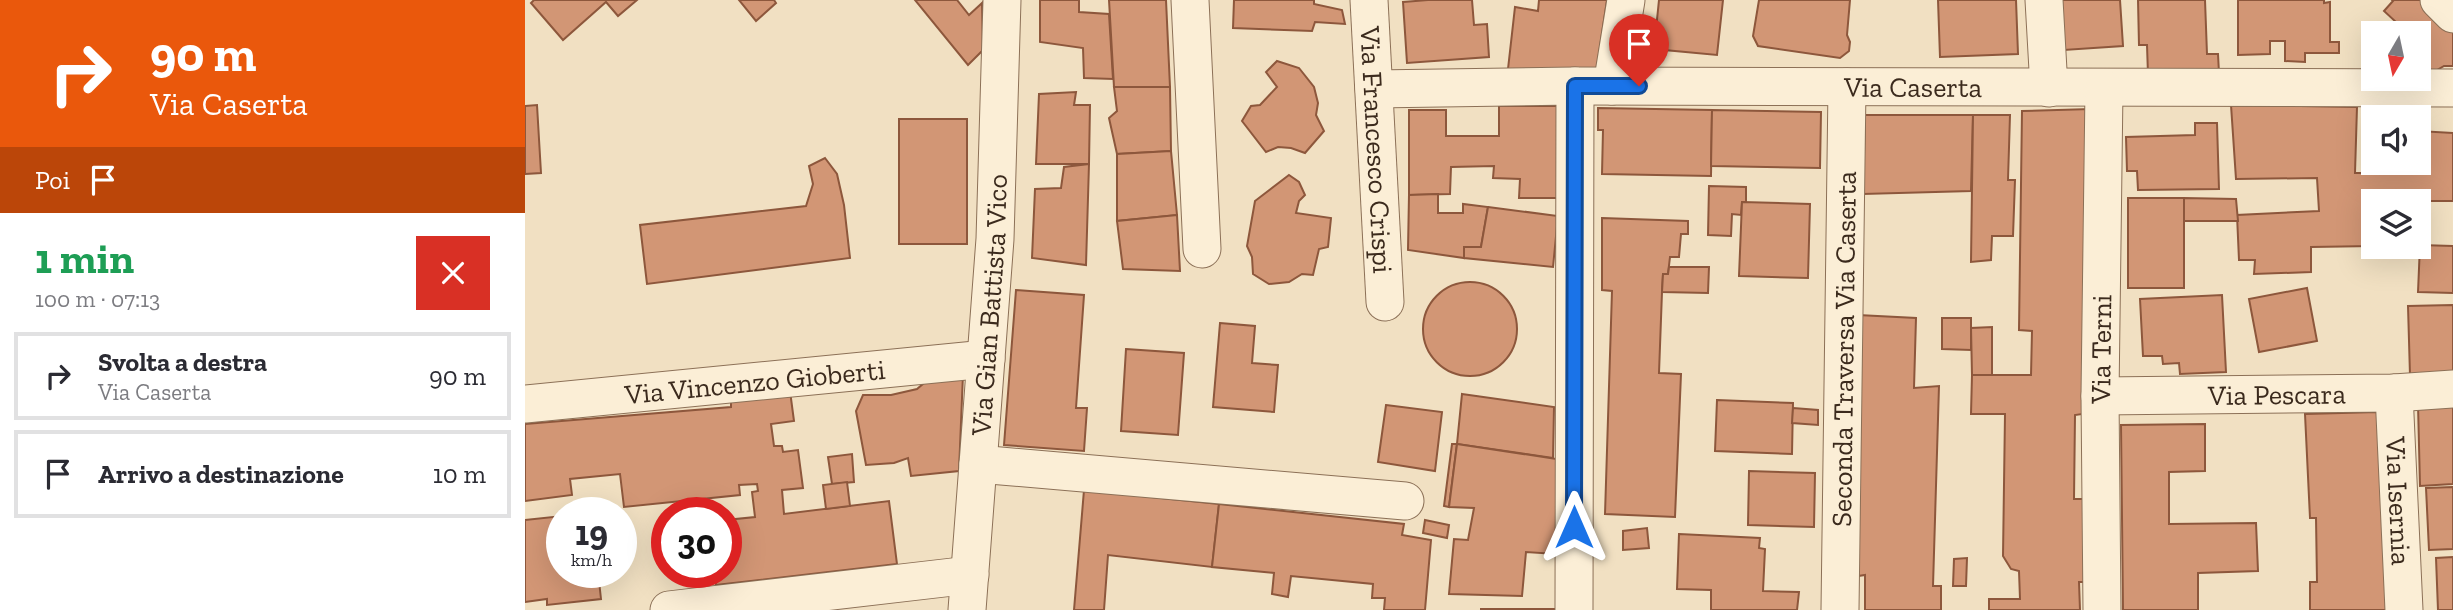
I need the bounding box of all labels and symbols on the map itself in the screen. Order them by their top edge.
pin [1609,14,1669,86]
north arrow [2361,21,2431,91]
street label: Via Francesco Crispi [1353,24,1399,274]
street label: Via Caserta [1843,71,1983,104]
street label: Seconda Traversa Via Caserta [1825,170,1863,527]
street label: Via Gian Battista Vico [964,174,1014,438]
street label: Via Terni [2084,294,2118,405]
street label: Via Vincenzo Gioberti [622,353,887,411]
street label: Via Pescara [2207,377,2347,412]
street label: Via Isernia [2379,435,2418,566]
position arrow [1537,490,1611,564]
speed limit sign: 30 [651,497,742,588]

